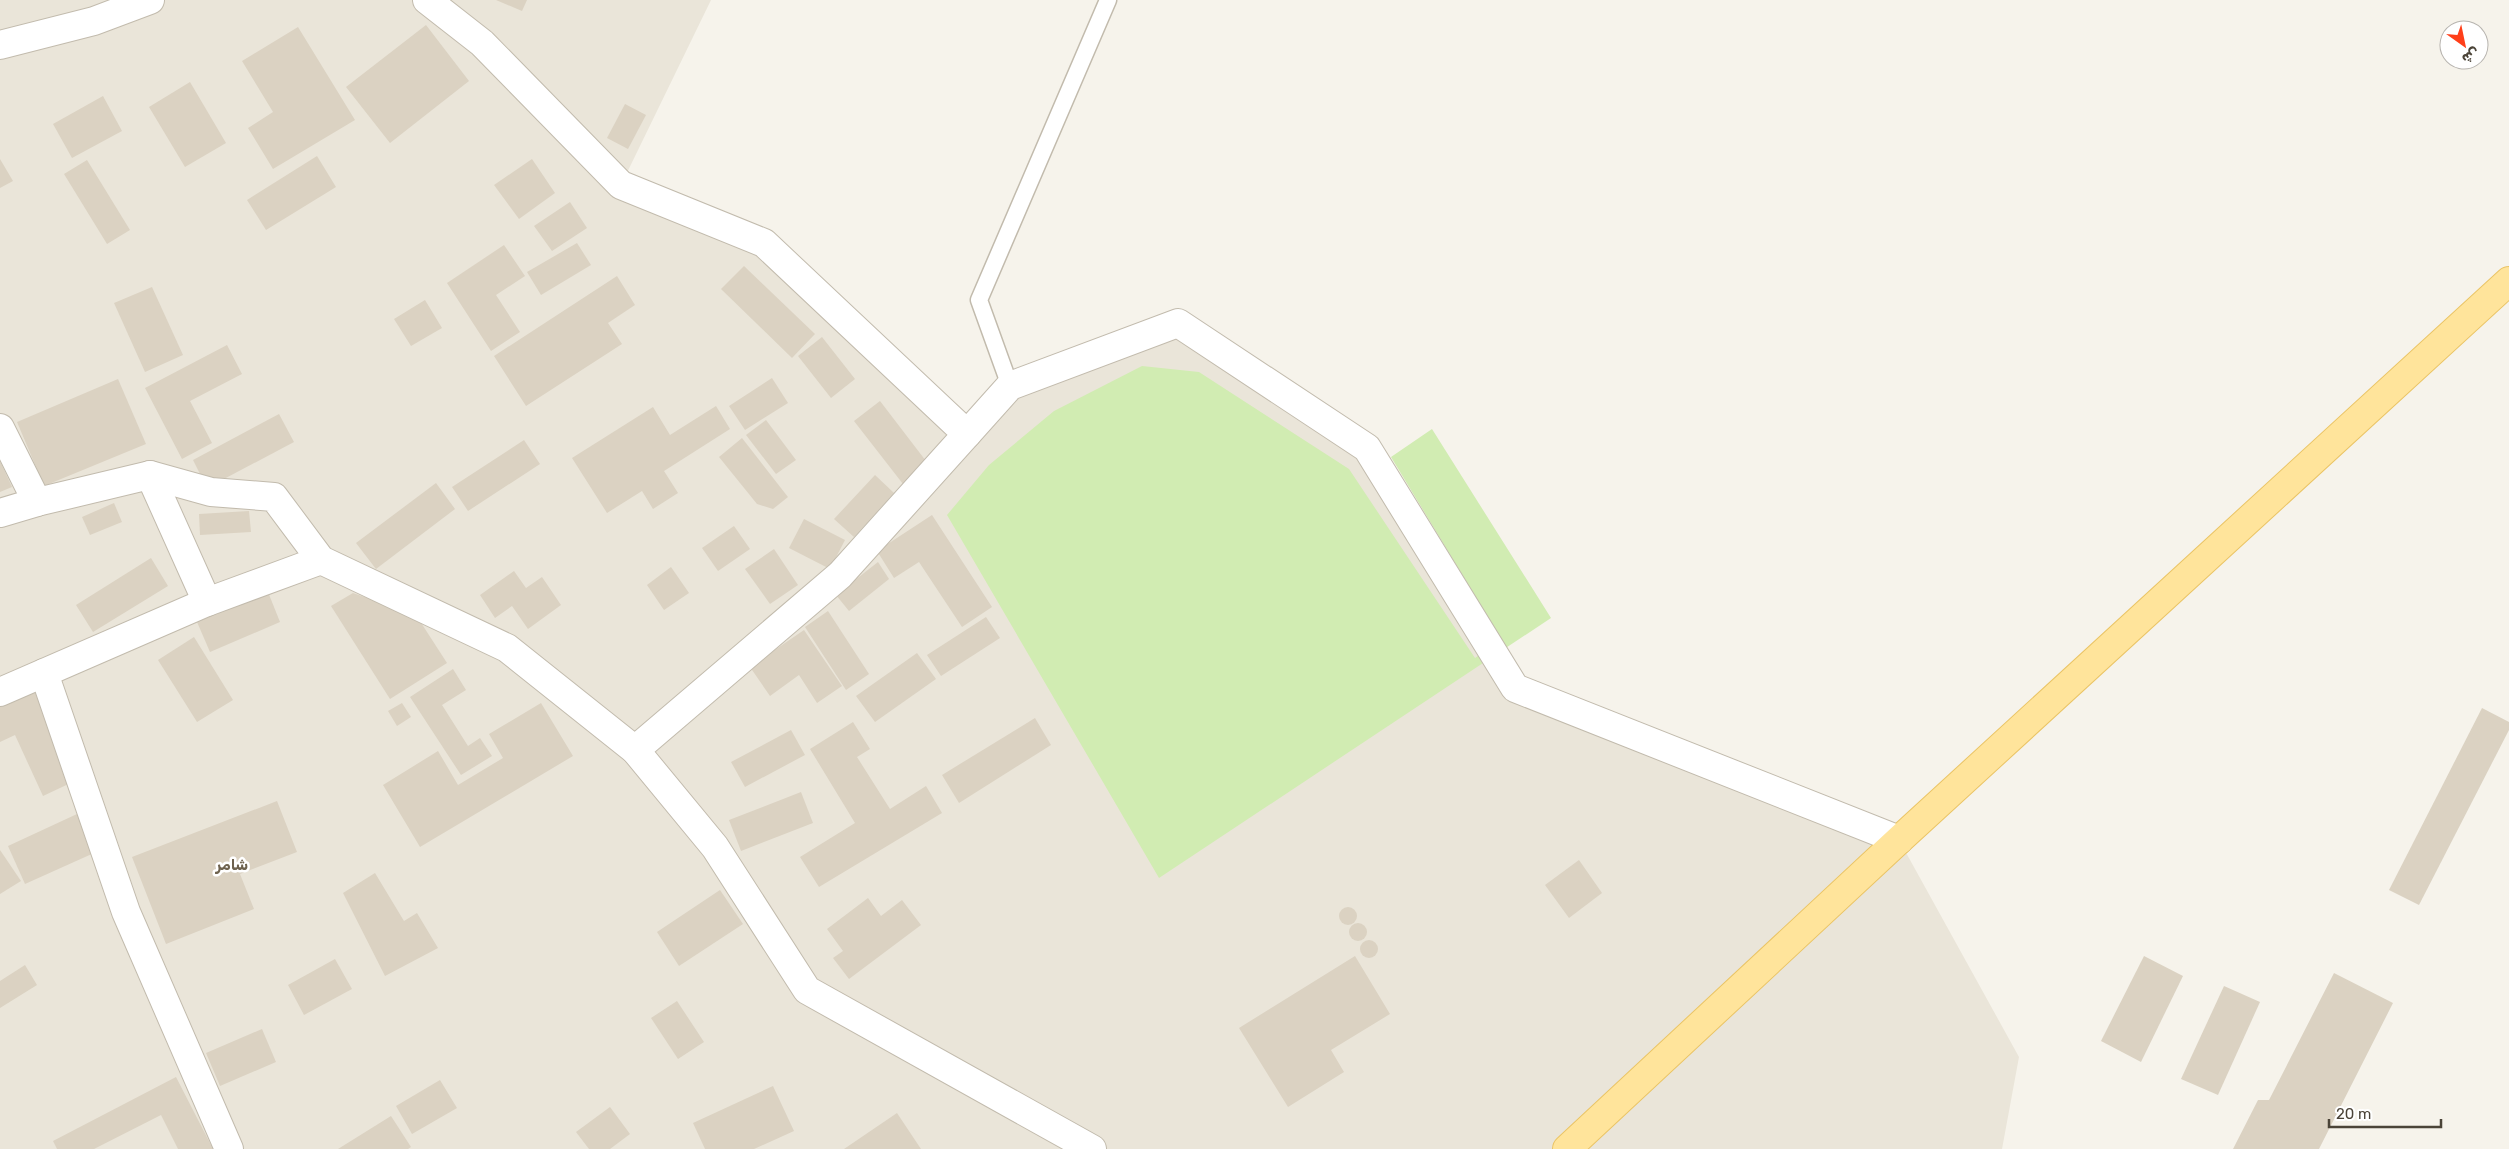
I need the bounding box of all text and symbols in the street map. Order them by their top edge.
north arrow [2439,20,2489,70]
text: ش [2459,44,2483,68]
district label: شامر [215,856,248,874]
scale bar [2329,1096,2442,1128]
text: 20 m [2336,1105,2371,1123]

